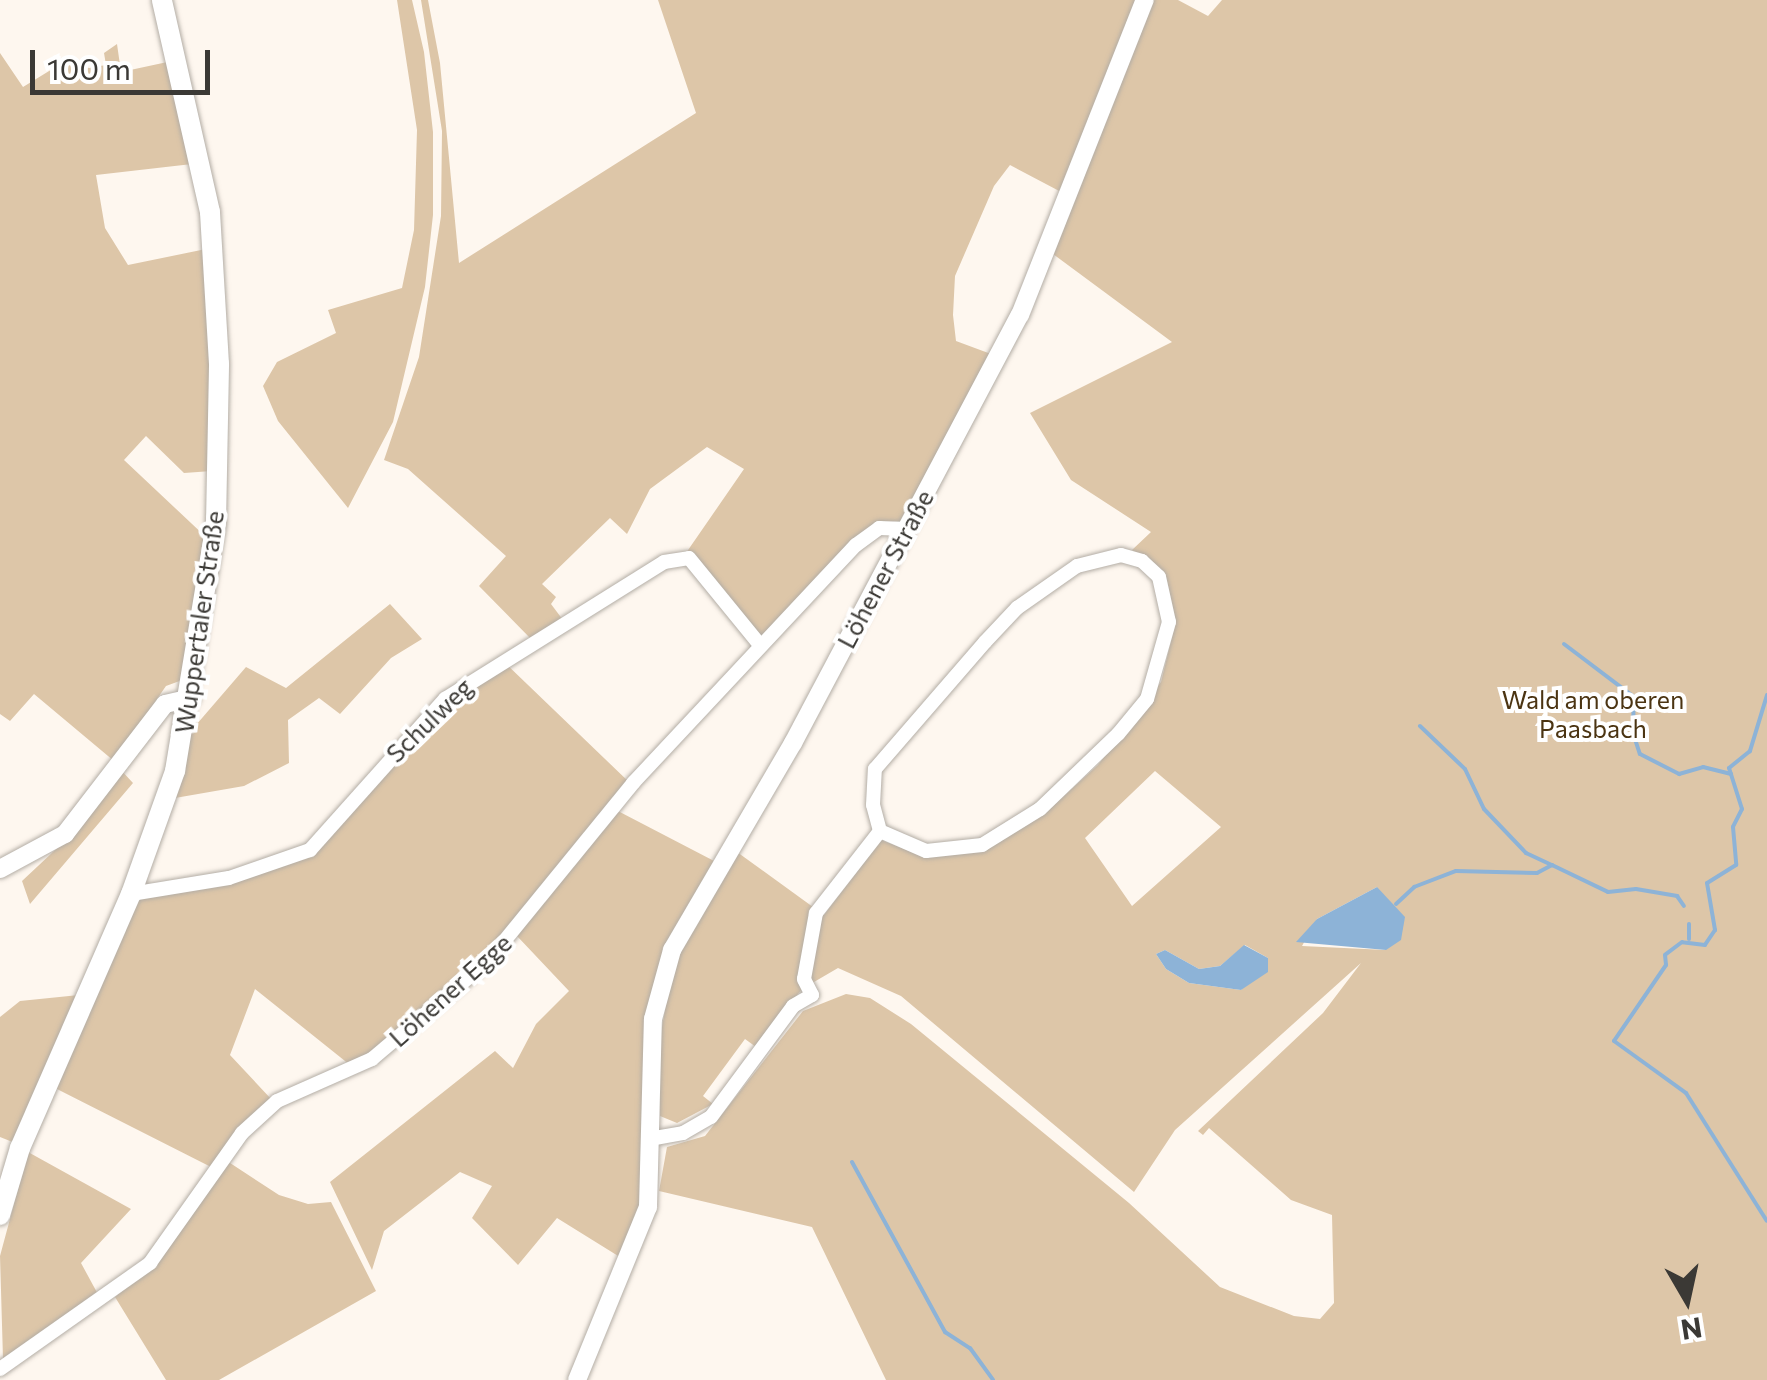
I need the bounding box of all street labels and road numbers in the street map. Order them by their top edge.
street label: Löhener Straße [831,485,939,653]
street label: Wuppertaler Straße [169,509,229,735]
street label: Schulweg [380,672,478,768]
street label: Löhener Egge [383,927,517,1053]

